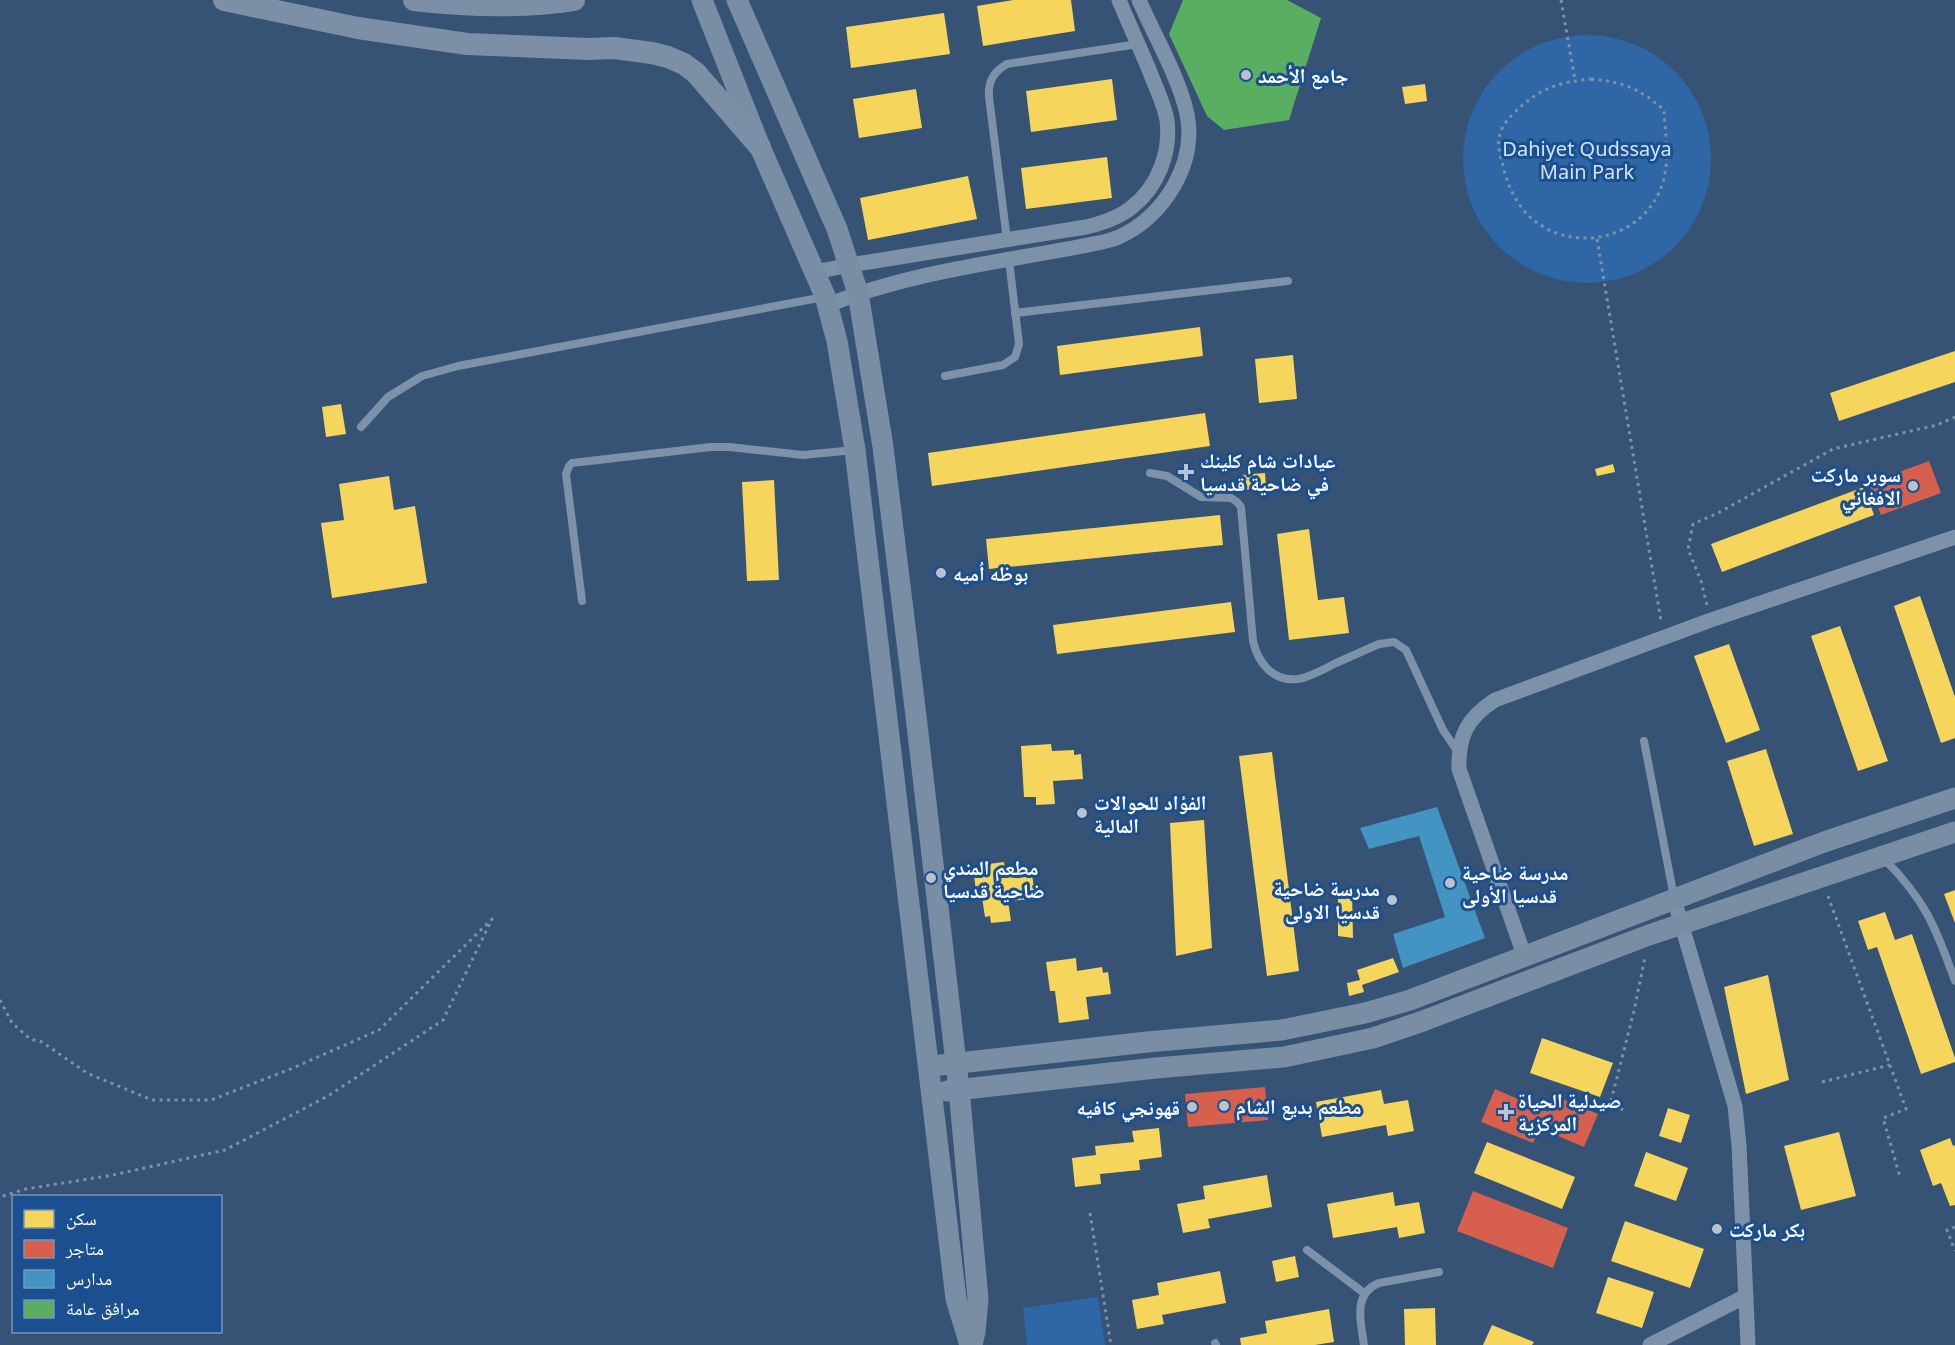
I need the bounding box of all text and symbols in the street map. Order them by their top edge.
place label: جامع الأحمد [1258,62,1349,90]
marker: جامع الأحمد [1239,68,1253,82]
park label: Dahiyet Qudssaya Main Park [1502,135,1672,185]
place label: عيادات شام كلينك في ضاحية قدسيا [1200,447,1336,499]
place label: سوبر ماركت الافغاني [1811,461,1901,513]
marker: عيادات شام كلينك في ضاحية قدسيا [1177,463,1195,481]
marker: سوبر ماركت الافغاني [1906,479,1920,493]
place label: بوظه اُميه [953,560,1028,587]
marker: بوظه اُميه [934,566,948,580]
place label: الفؤاد للحوالات المالية [1094,789,1206,839]
marker: الفؤاد للحوالات المالية [1075,806,1089,820]
place label: مطعم المندي ضاحية قدسيا [943,854,1045,904]
place label: مدرسة ضاحية قدسيا الأولى [1462,859,1568,909]
marker: مطعم المندي ضاحية قدسيا [924,871,938,885]
place label: مدرسة ضاحية قدسيا الاولى [1274,875,1380,925]
marker: مدرسة ضاحية قدسيا الأولى [1443,876,1457,890]
marker: مدرسة ضاحية قدسيا الاولى [1385,893,1399,907]
place label: صيدلية الحياة المركزية [1518,1087,1621,1137]
place label: مطعم بديع الشام [1236,1093,1361,1121]
place label: قهونجي كافيه [1076,1094,1180,1123]
marker: مطعم بديع الشام [1217,1099,1231,1113]
marker: قهونجي كافيه [1185,1100,1199,1114]
marker: صيدلية الحياة المركزية [1499,1105,1513,1119]
legend [12,1195,222,1333]
text: سكن [66,1206,97,1230]
place label: بكر ماركت [1729,1216,1805,1243]
marker: بكر ماركت [1710,1222,1724,1236]
text: متاجر [65,1236,104,1260]
text: مدارس [66,1266,112,1290]
text: مرافق عامة [66,1296,140,1320]

